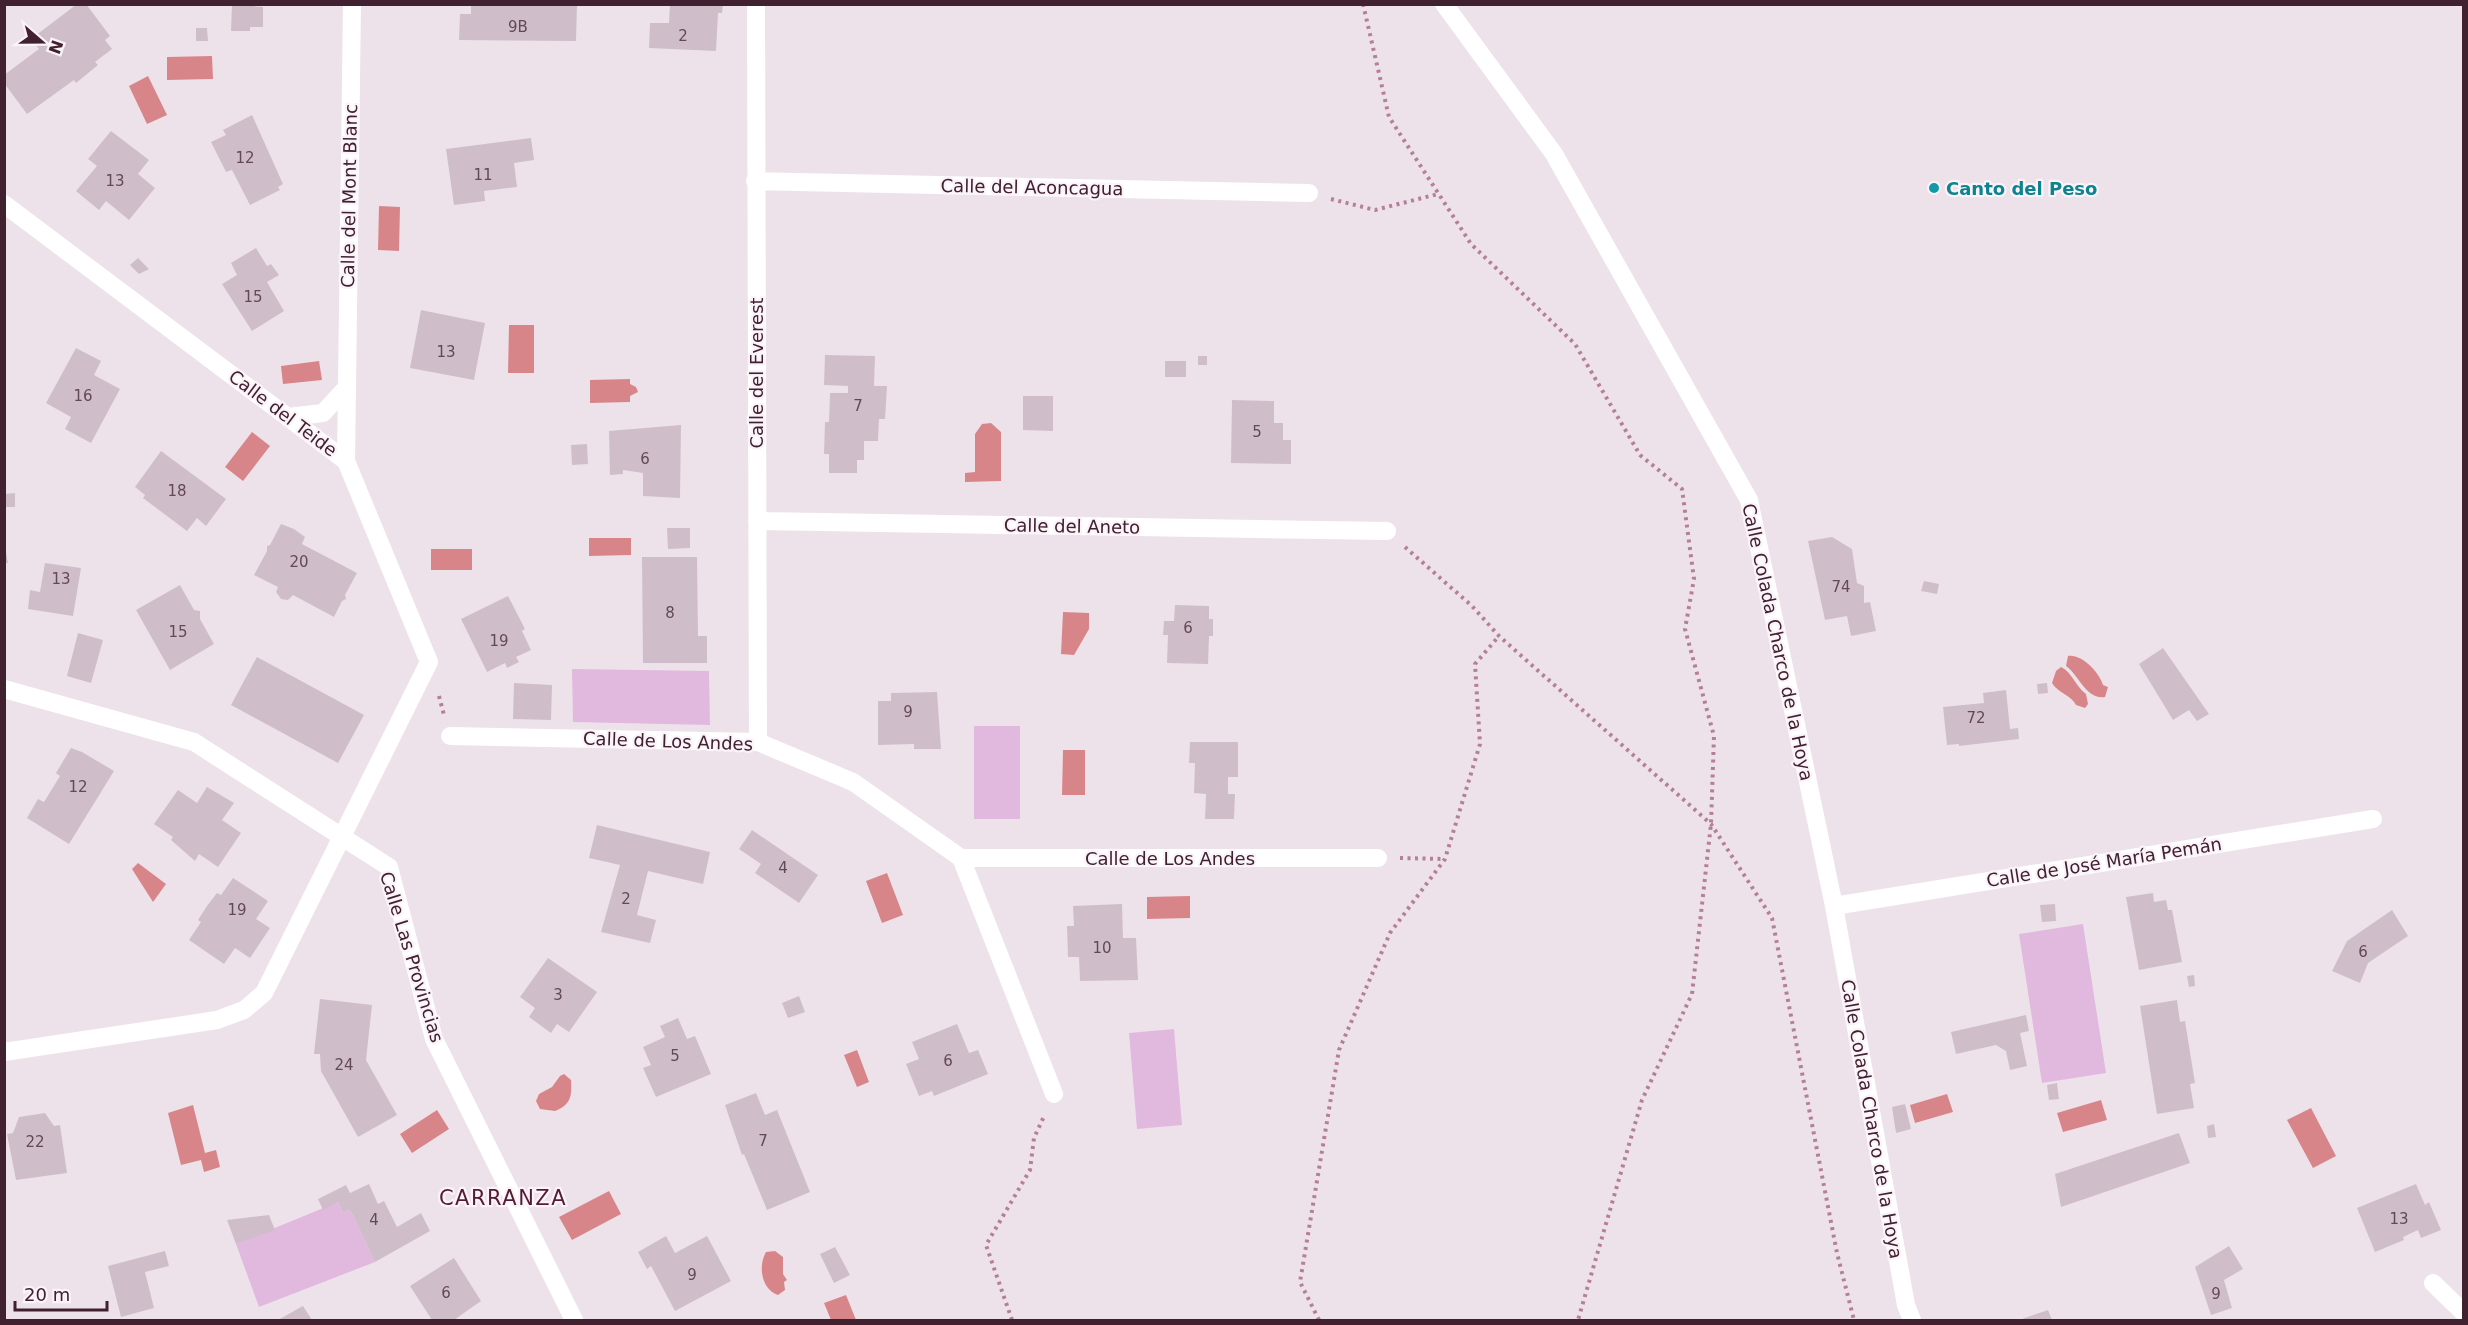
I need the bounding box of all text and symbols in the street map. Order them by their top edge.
north arrow [12,12,72,72]
house number: 9B [508,18,528,36]
house number: 2 [678,27,688,45]
text: N [44,37,67,57]
street label: Calle del Mont Blanc [337,104,361,288]
house number: 12 [235,149,255,167]
house number: 11 [473,166,493,184]
house number: 13 [105,172,125,190]
street label: Calle del Aconcagua [940,175,1124,199]
place label: Canto del Peso [1946,178,2097,199]
marker: Canto del Peso [1927,181,1941,195]
house number: 15 [243,288,263,306]
street label: Calle del Everest [746,297,767,449]
house number: 13 [436,343,456,361]
street label: Calle del Teide [225,365,341,461]
house number: 16 [73,387,93,405]
house number: 7 [853,397,863,415]
house number: 5 [1252,423,1262,441]
house number: 6 [640,450,650,468]
house number: 18 [167,482,187,500]
street label: Calle Colada Charco de la Hoya [1738,501,1818,783]
street label: Calle del Aneto [1004,514,1140,538]
house number: 20 [289,553,309,571]
house number: 13 [51,570,71,588]
house number: 74 [1831,578,1851,596]
house number: 8 [665,604,675,622]
house number: 6 [1183,619,1193,637]
house number: 15 [168,623,188,641]
house number: 19 [489,632,509,650]
house number: 9 [903,703,913,721]
house number: 72 [1966,709,1986,727]
street label: Calle de Los Andes [583,728,753,754]
house number: 12 [68,778,88,796]
street label: Calle de José María Pemán [1985,833,2223,891]
street label: Calle de Los Andes [1085,848,1255,869]
house number: 4 [778,859,788,877]
street label: Calle Las Provincias [376,869,448,1045]
house number: 2 [621,890,631,908]
house number: 19 [227,901,247,919]
house number: 10 [1092,939,1112,957]
house number: 6 [2358,943,2368,961]
street label: Calle Colada Charco de la Hoya [1837,978,1907,1260]
house number: 3 [553,986,563,1004]
house number: 5 [670,1047,680,1065]
house number: 6 [943,1052,953,1070]
house number: 24 [334,1056,354,1074]
house number: 7 [758,1132,768,1150]
house number: 22 [25,1133,45,1151]
district label: CARRANZA [439,1186,567,1210]
house number: 13 [2389,1210,2409,1228]
house number: 4 [369,1211,379,1229]
house number: 9 [687,1266,697,1284]
scale bar [15,1274,106,1312]
text: 20 m [24,1284,70,1305]
house number: 6 [441,1284,451,1302]
house number: 9 [2211,1285,2221,1303]

